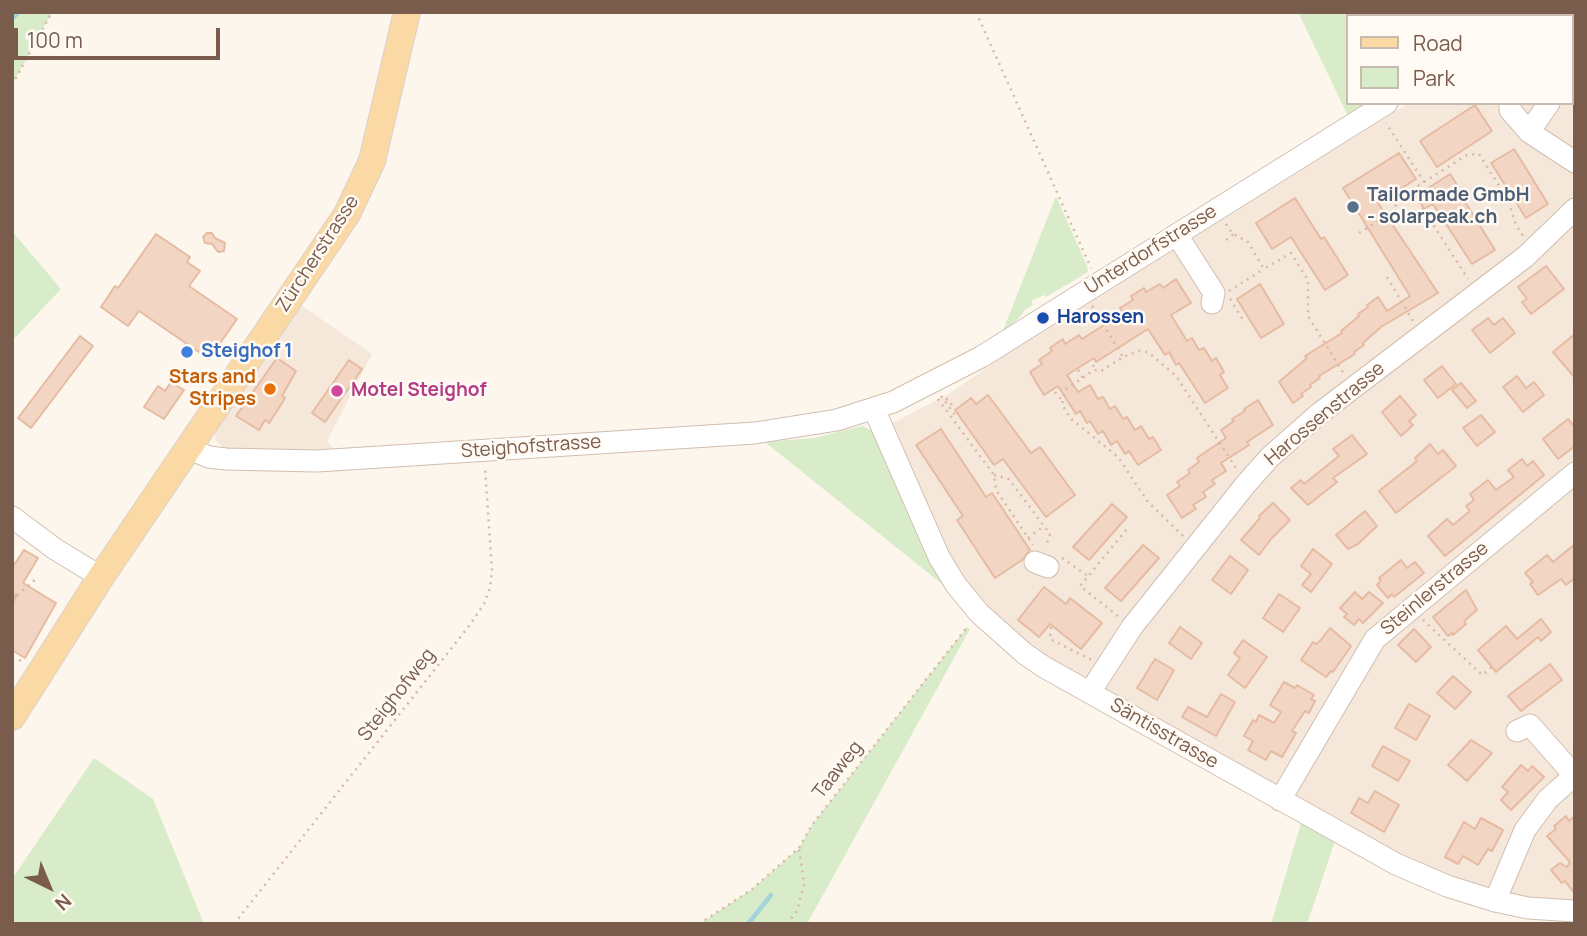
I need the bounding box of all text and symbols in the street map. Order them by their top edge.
scale bar [18,14,224,58]
legend [1346,14,1573,105]
text: 100 m [27,26,83,54]
text: Road [1413,29,1463,57]
text: Park [1413,64,1455,92]
place label: Tailormade GmbH - solarpeak.ch [1367,185,1530,229]
street label: Zürcherstrasse [272,191,364,317]
marker: Tailormade GmbH - solarpeak.ch [1345,199,1361,215]
street label: Unterdorfstrasse [1081,200,1221,300]
place label: Harossen [1057,307,1144,329]
marker: Harossen [1035,310,1051,326]
place label: Steighof 1 [201,341,293,363]
marker: Steighof 1 [179,344,195,360]
street label: Harossenstrasse [1261,357,1389,471]
place label: Stars and Stripes [169,367,256,411]
place label: Motel Steighof [351,380,487,402]
marker: Stars and Stripes [262,381,278,397]
marker: Motel Steighof [329,383,345,399]
street label: Steighofstrasse [460,431,602,463]
street label: Steinlerstrasse [1377,537,1493,641]
street label: Steighofweg [354,644,440,746]
street label: Säntisstrasse [1106,694,1222,774]
street label: Taaweg [808,736,868,804]
north arrow [14,852,84,922]
text: N [49,888,77,917]

